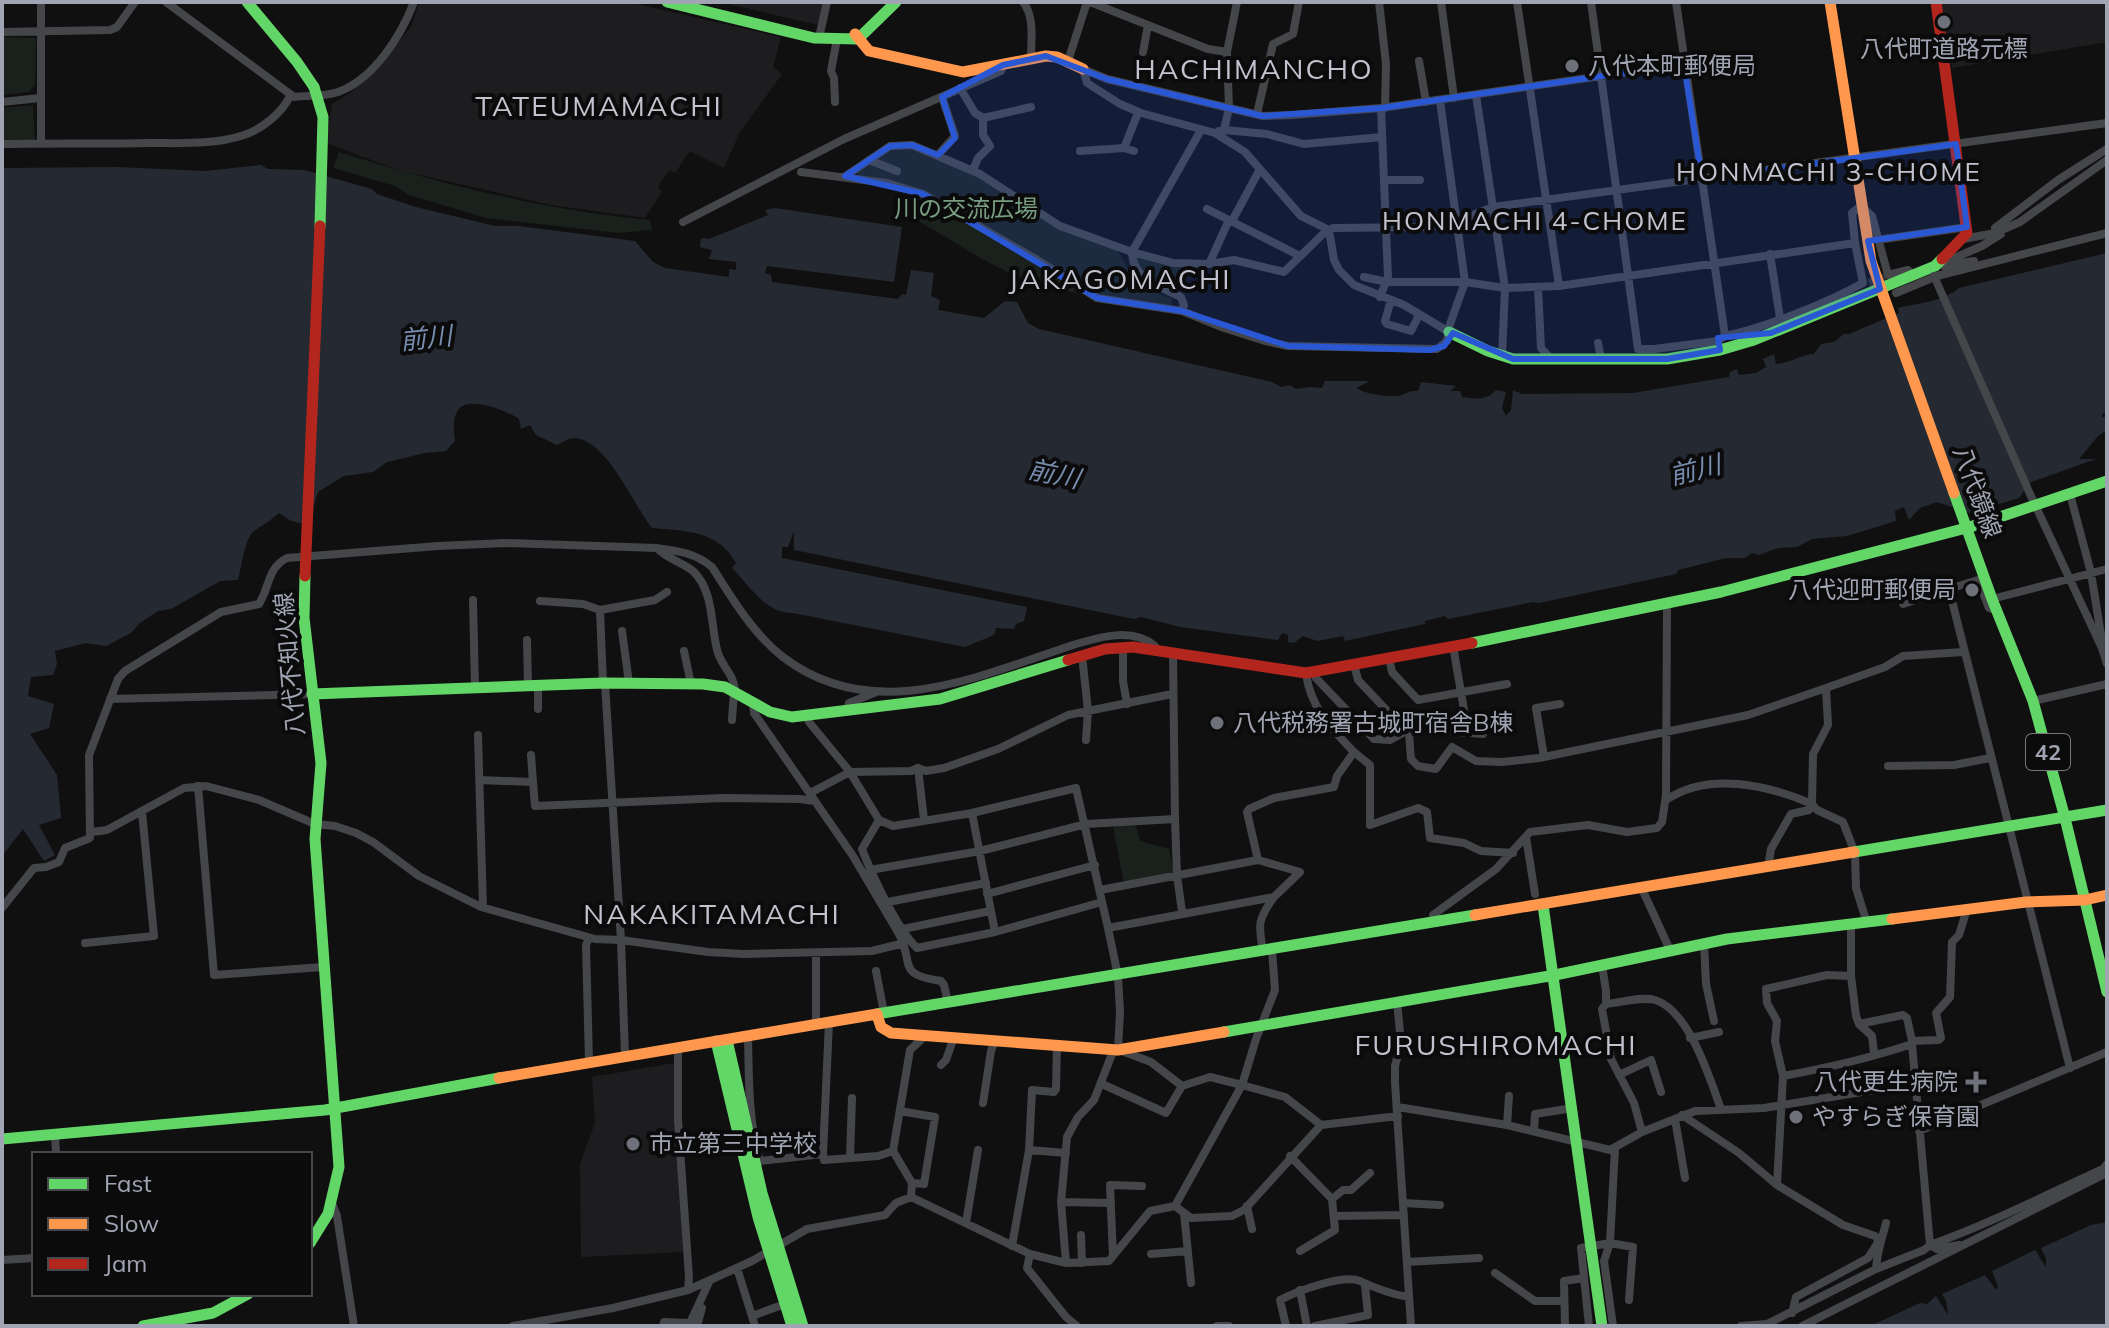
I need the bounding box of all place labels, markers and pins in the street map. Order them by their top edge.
marker: 八代町道路元標 [1935,13,1953,31]
place label: 八代町道路元標 [1860,33,2028,63]
place label: 八代本町郵便局 [1588,50,1756,80]
marker: 八代本町郵便局 [1563,57,1581,75]
place label: 八代迎町郵便局 [1788,574,1956,604]
marker: 八代迎町郵便局 [1963,581,1981,599]
place label: 八代税務署古城町宿舎B棟 [1233,707,1513,737]
marker: 八代税務署古城町宿舎B棟 [1208,714,1226,732]
place label: 八代更生病院 [1814,1066,1958,1096]
marker: 八代更生病院 [1965,1071,1987,1093]
place label: やすらぎ保育園 [1812,1101,1980,1131]
marker: やすらぎ保育園 [1787,1108,1805,1126]
place label: 市立第三中学校 [649,1128,817,1158]
marker: 市立第三中学校 [624,1135,642,1153]

